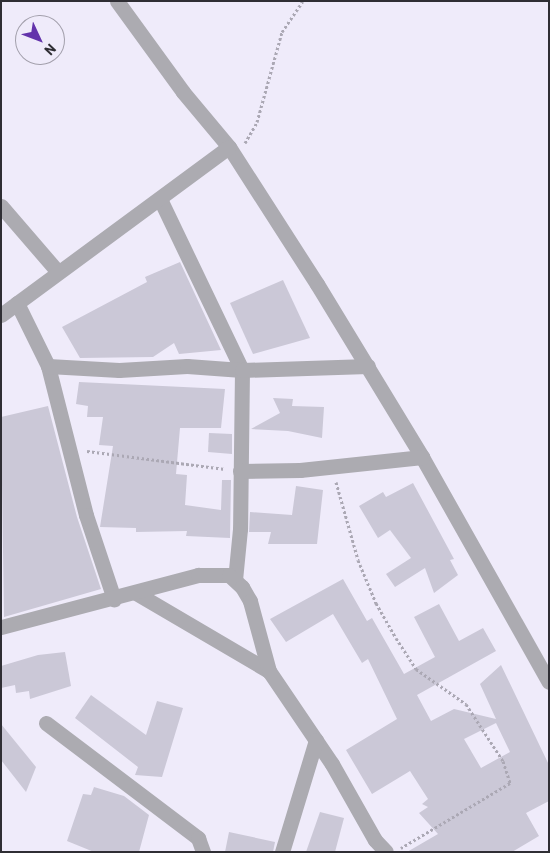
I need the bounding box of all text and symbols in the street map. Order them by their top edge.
north arrow [15,15,65,65]
text: N [41,41,60,59]

